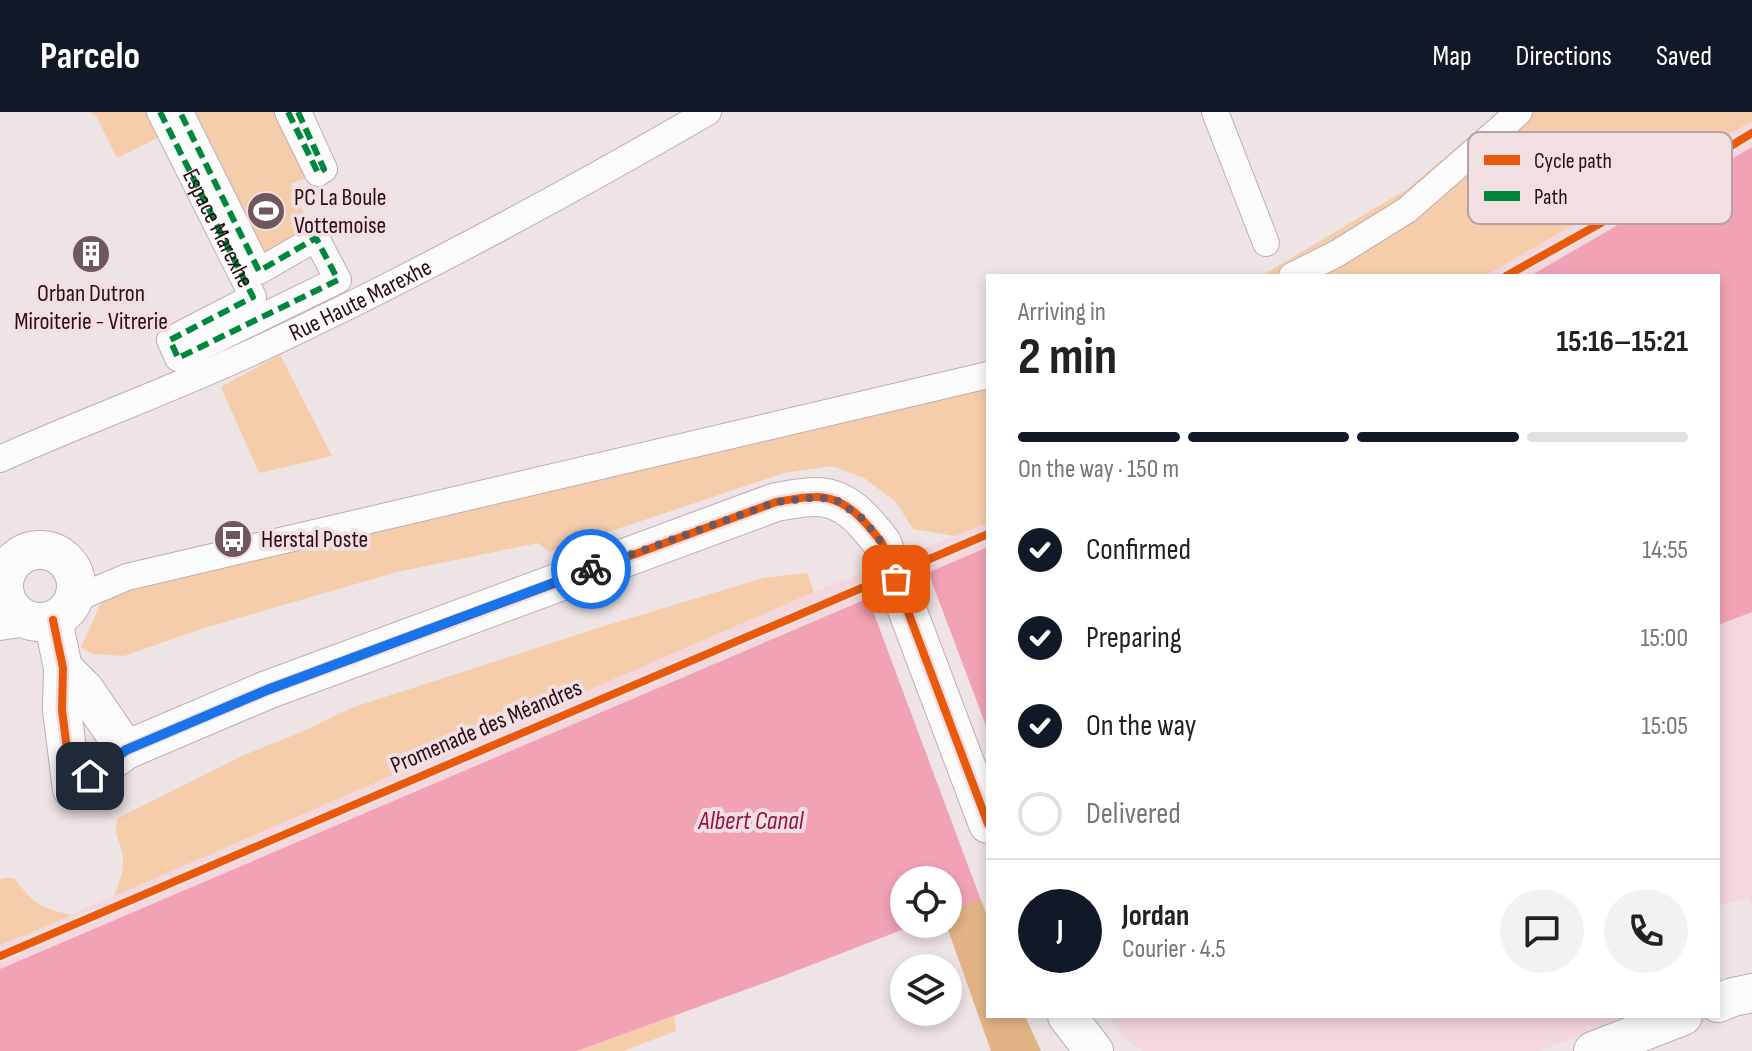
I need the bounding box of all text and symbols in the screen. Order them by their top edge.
text: Parcelo [40,34,140,79]
text: Map [1433,40,1472,73]
text: Directions [1516,40,1612,73]
text: Saved [1656,40,1712,73]
legend [1468,132,1732,224]
text: Cycle path [1534,148,1612,175]
street label: Espace Marexhe [176,164,260,293]
place label: PC La Boule Vottemoise [294,183,386,240]
text: Path [1534,184,1568,211]
sports icon: PC La Boule Vottemoise [245,190,287,232]
building icon: Orban Dutron Miroiterie - Vitrerie [70,233,112,275]
street label: Rue Haute Marexhe [285,253,436,348]
place label: Orban Dutron Miroiterie - Vitrerie [14,279,168,336]
text: Arriving in [1018,297,1106,328]
text: 15:16–15:21 [1556,324,1688,360]
text: 2 min [1018,326,1117,389]
text: On the way · 150 m [1018,454,1179,485]
bus stop icon: Herstal Poste [212,518,254,560]
place label: Herstal Poste [261,525,368,554]
icon: check [1018,528,1062,572]
courier [551,529,631,609]
text: Confirmed [1086,532,1191,568]
text: 14:55 [1642,535,1688,566]
pin [862,545,930,613]
icon: bike [569,547,613,591]
icon: bag [874,557,918,601]
icon: check [1018,616,1062,660]
text: Preparing [1086,620,1182,656]
text: 15:00 [1640,623,1688,654]
street label: Promenade des Méandres [386,673,586,780]
icon: check [1018,704,1062,748]
text: On the way [1086,708,1196,744]
text: 15:05 [1642,711,1688,742]
pin [56,742,124,810]
icon: home [68,754,112,798]
text: Delivered [1086,796,1181,832]
water label: Albert Canal [698,806,805,837]
map controls [890,866,962,1026]
button: locate [890,866,962,938]
button: chat [1500,889,1584,973]
button: phone [1604,889,1688,973]
text: Jordan [1122,898,1189,934]
text: J [1057,913,1063,949]
text: Courier · 4.5 [1122,934,1226,965]
button: layers [890,954,962,1026]

